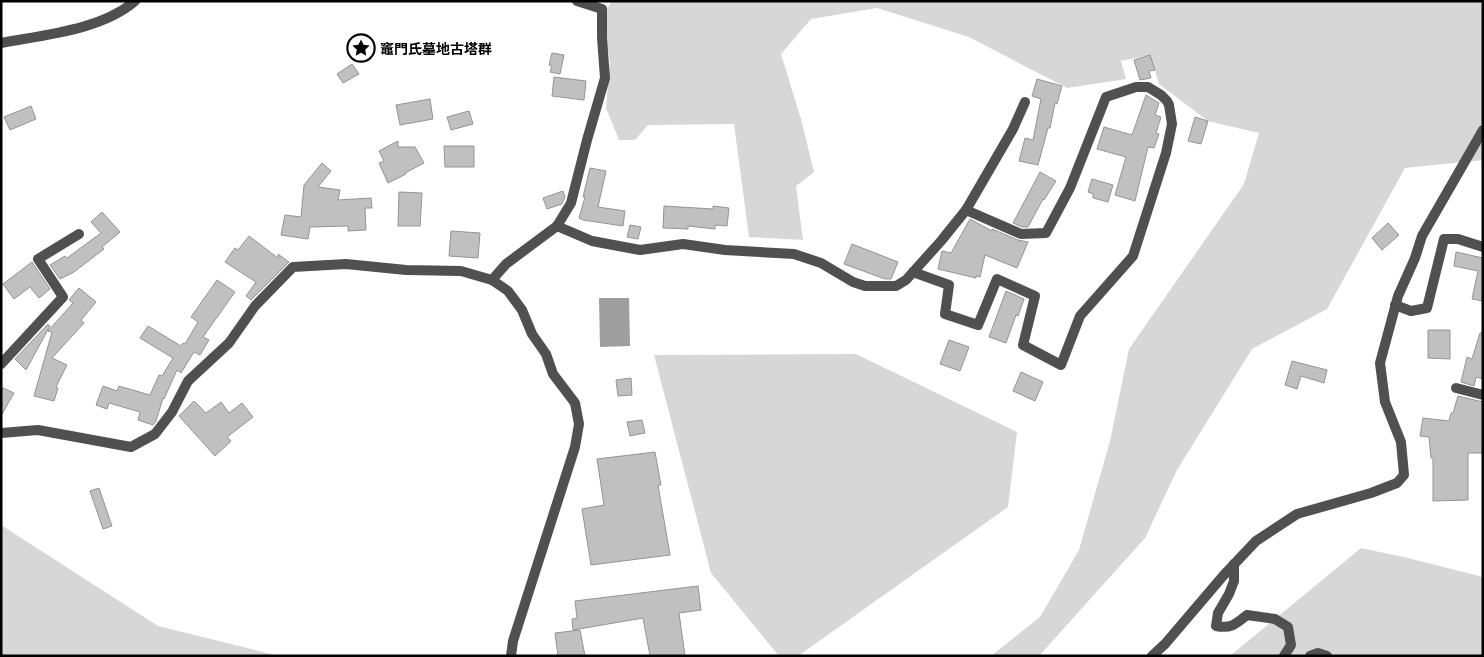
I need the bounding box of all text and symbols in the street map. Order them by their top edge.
place icon: 竈門氏墓地古塔群 [346,33,376,63]
place label: 竈門氏墓地古塔群 [380,40,492,57]

